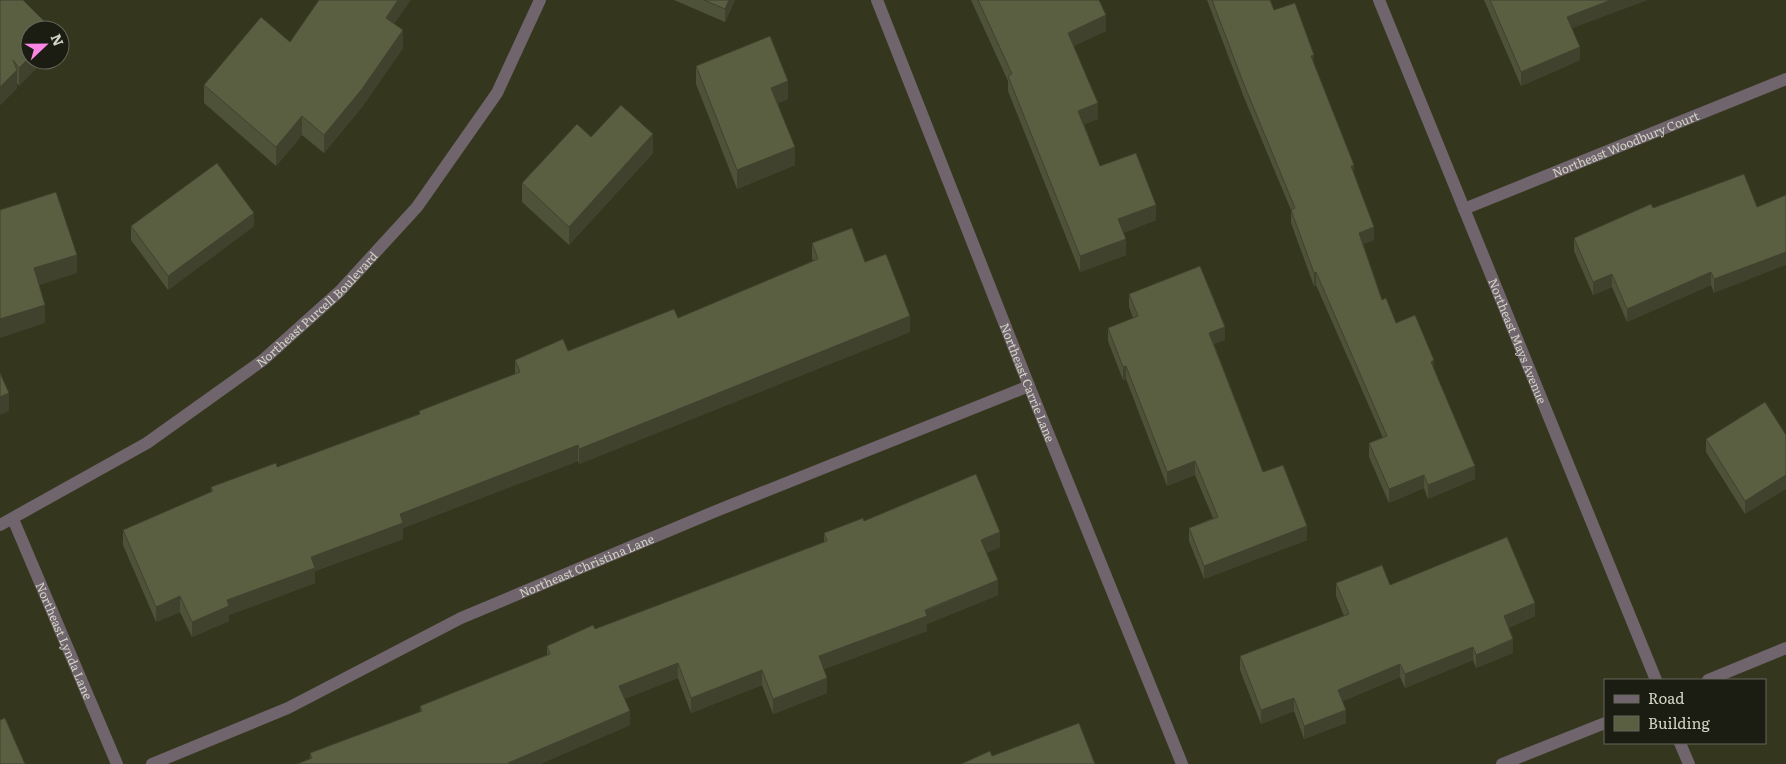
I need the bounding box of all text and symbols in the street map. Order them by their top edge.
north arrow [20,20,70,70]
text: N [47,31,70,49]
street label: Northeast Woodbury Court [1549,106,1702,182]
street label: Northeast Purcell Boulevard [252,247,382,371]
street label: Northeast Mays Avenue [1484,275,1551,406]
street label: Northeast Carrie Lane [996,320,1060,445]
street label: Northeast Christina Lane [516,529,657,602]
street label: Northeast Lynda Lane [32,579,97,702]
legend [1604,679,1766,744]
text: Road [1648,686,1684,709]
text: Building [1648,711,1710,734]

